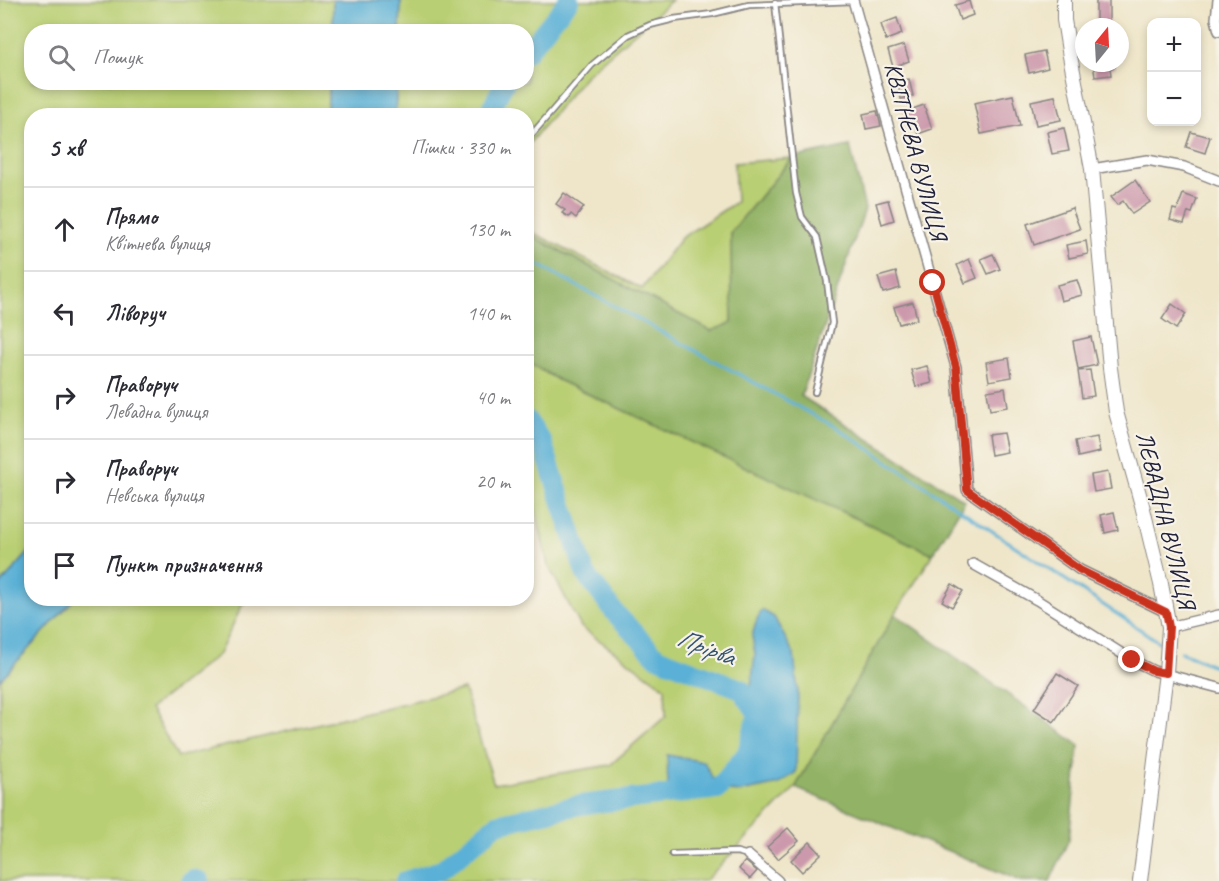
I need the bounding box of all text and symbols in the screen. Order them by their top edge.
north arrow [1075,18,1129,72]
map controls [1147,18,1201,126]
button: + [1147,18,1201,72]
search box [24,24,534,90]
icon: search [45,41,78,74]
text: Пошук [93,43,142,71]
street label: КВІТНЕВА ВУЛИЦЯ [878,59,955,247]
button: − [1147,72,1201,126]
text: 5 хв [48,131,83,164]
text: Пішки · 330 m [411,135,510,160]
text: Прямо [105,203,157,231]
icon: ahead [48,213,81,246]
text: 130 m [467,217,510,242]
text: Квітнева вулиця [105,231,209,256]
route start [919,269,945,295]
icon: left [48,297,81,330]
text: Ліворуч [105,299,165,327]
text: 140 m [467,301,510,326]
text: Праворуч [105,371,177,399]
icon: right [48,381,81,414]
text: 40 m [476,385,510,410]
text: Левадна вулиця [105,399,207,424]
street label: ЛЕВАДНА ВУЛИЦЯ [1129,428,1203,615]
text: Праворуч [105,455,177,483]
icon: right [48,465,81,498]
text: 20 m [476,469,510,494]
text: Невська вулиця [105,483,203,508]
icon: arrive [48,549,81,582]
text: Пункт призначення [105,551,262,579]
water label: Прірва [673,621,742,674]
route end [1118,646,1144,672]

